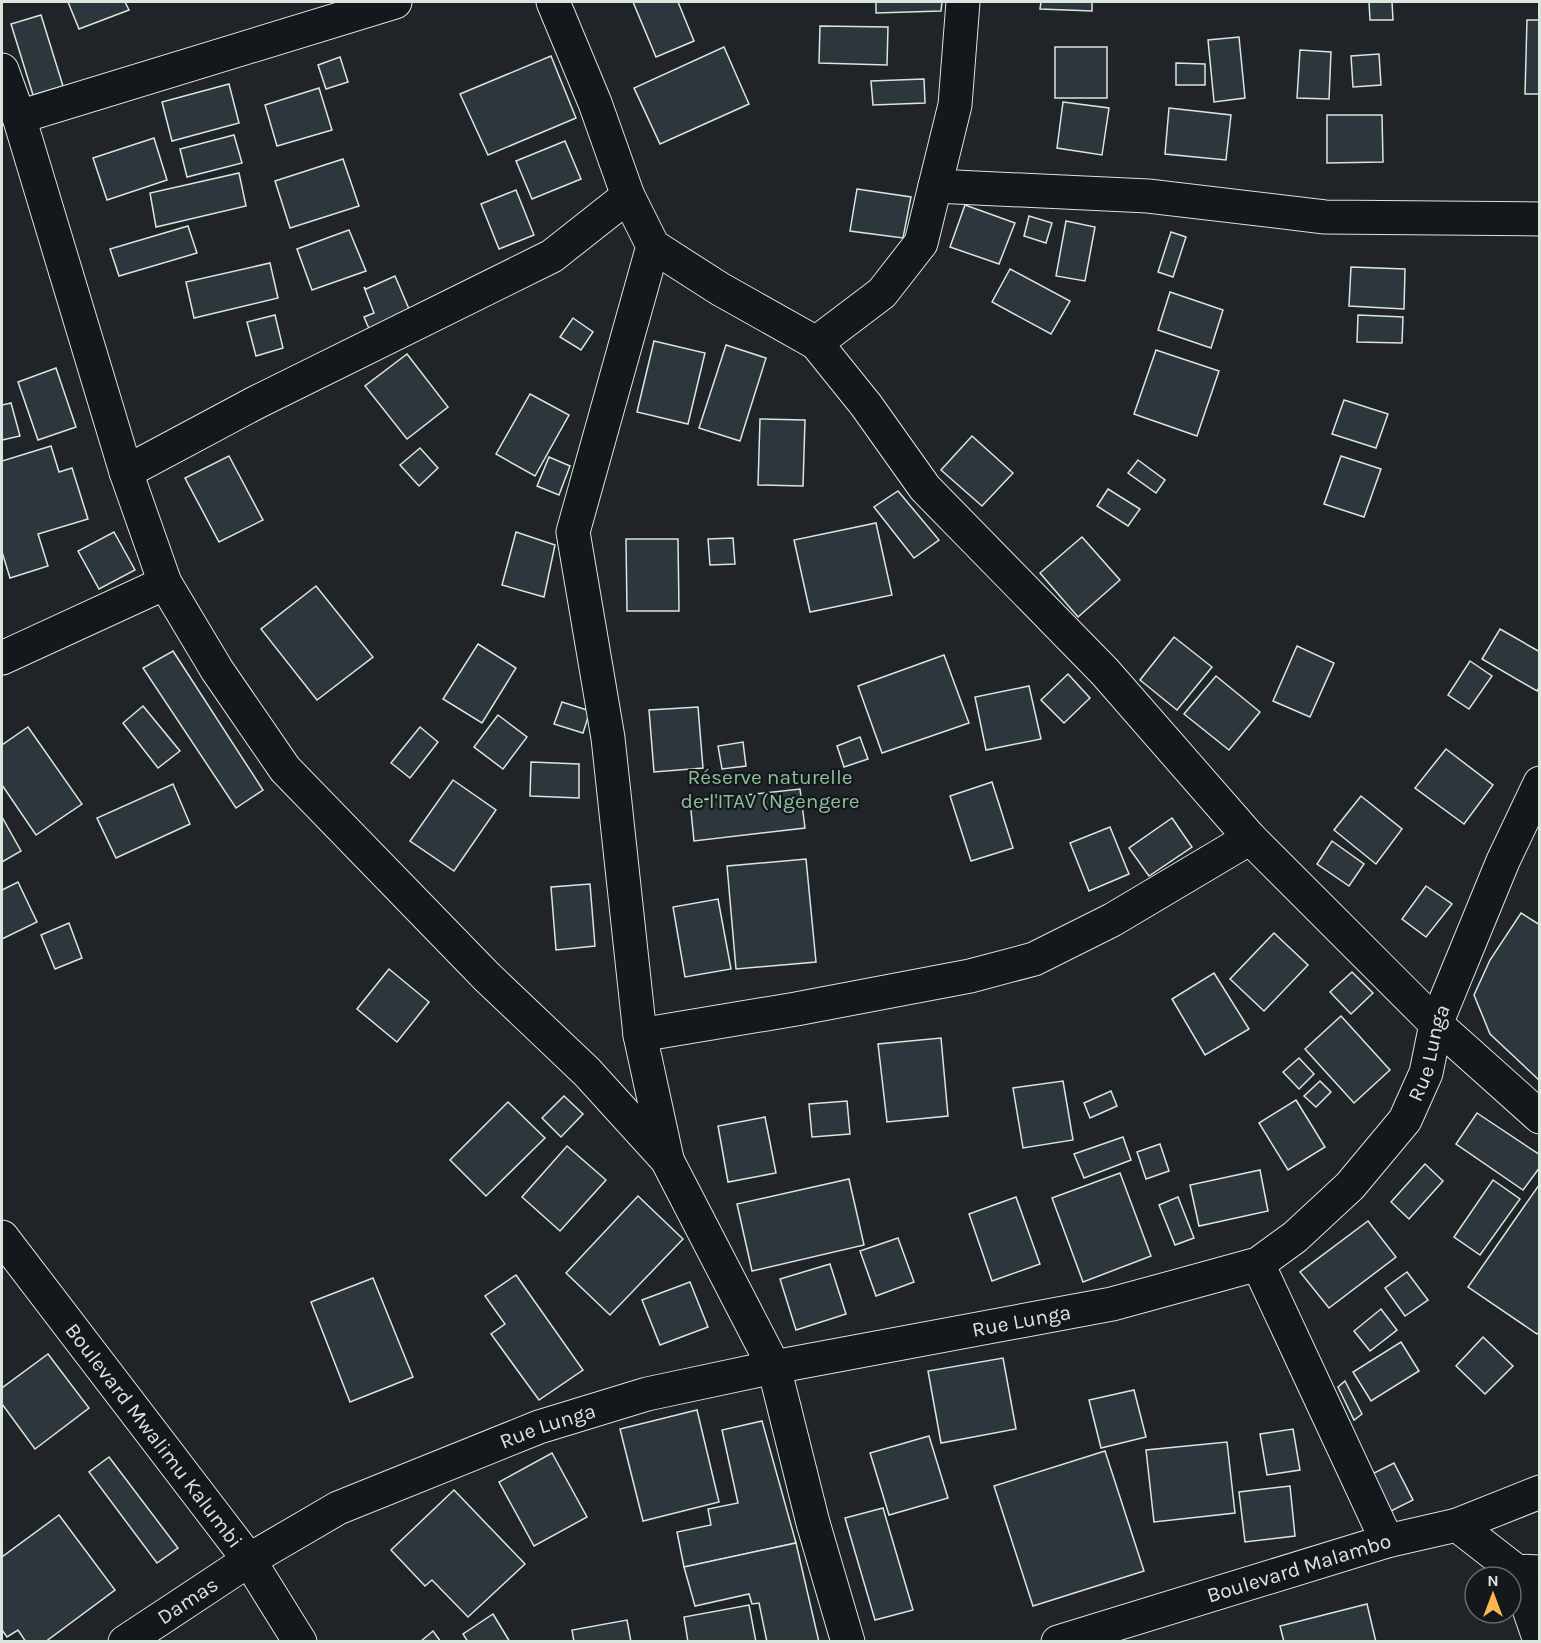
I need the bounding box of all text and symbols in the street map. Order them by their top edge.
park label: Réserve naturelle de l'ITAV (Ngengere [681,765,859,813]
street label: Rue Lunga [1403,1001,1455,1105]
street label: Rue Lunga [970,1300,1073,1342]
street label: Boulevard Mwalimu Kalumbi [60,1318,247,1553]
street label: Rue Lunga [496,1398,599,1454]
street label: Boulevard Malambo [1204,1528,1394,1608]
north arrow [1463,1565,1523,1625]
text: N [1487,1571,1499,1590]
street label: Damas [153,1572,222,1629]

